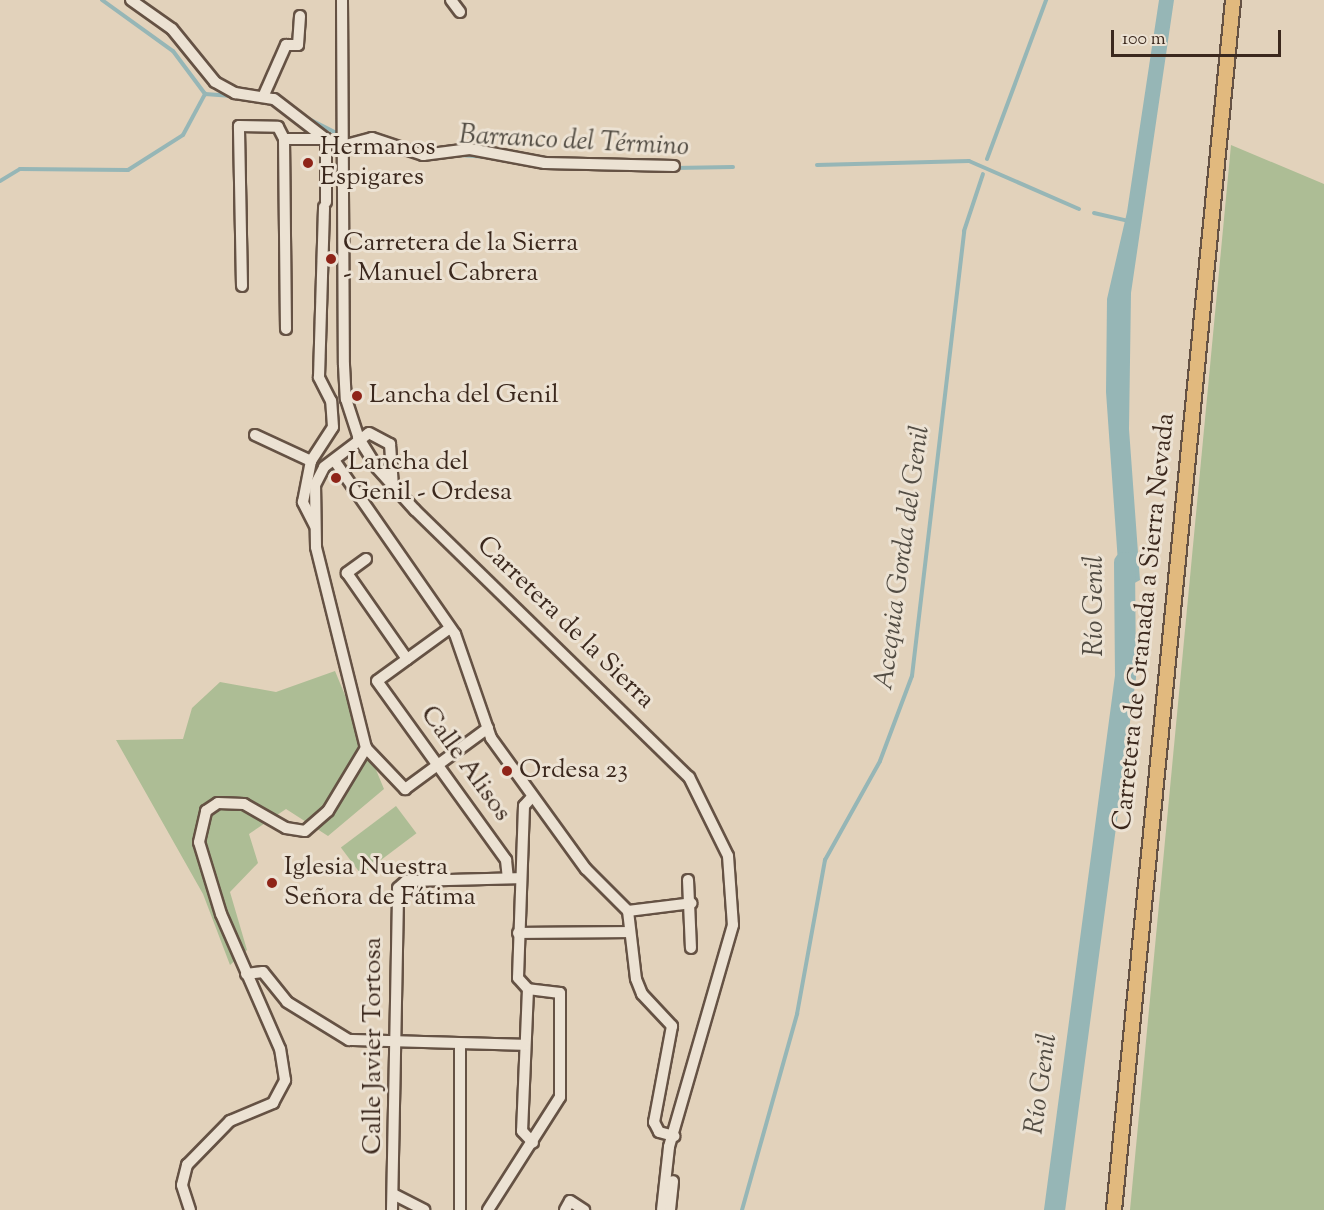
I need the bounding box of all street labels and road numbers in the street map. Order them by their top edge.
street label: Carretera de Granada a Sierra Nevada [1108,412,1182,832]
street label: Carretera de la Sierra [470,530,660,716]
street label: Calle Alisos [413,700,517,828]
street label: Calle Javier Tortosa [358,937,390,1155]

